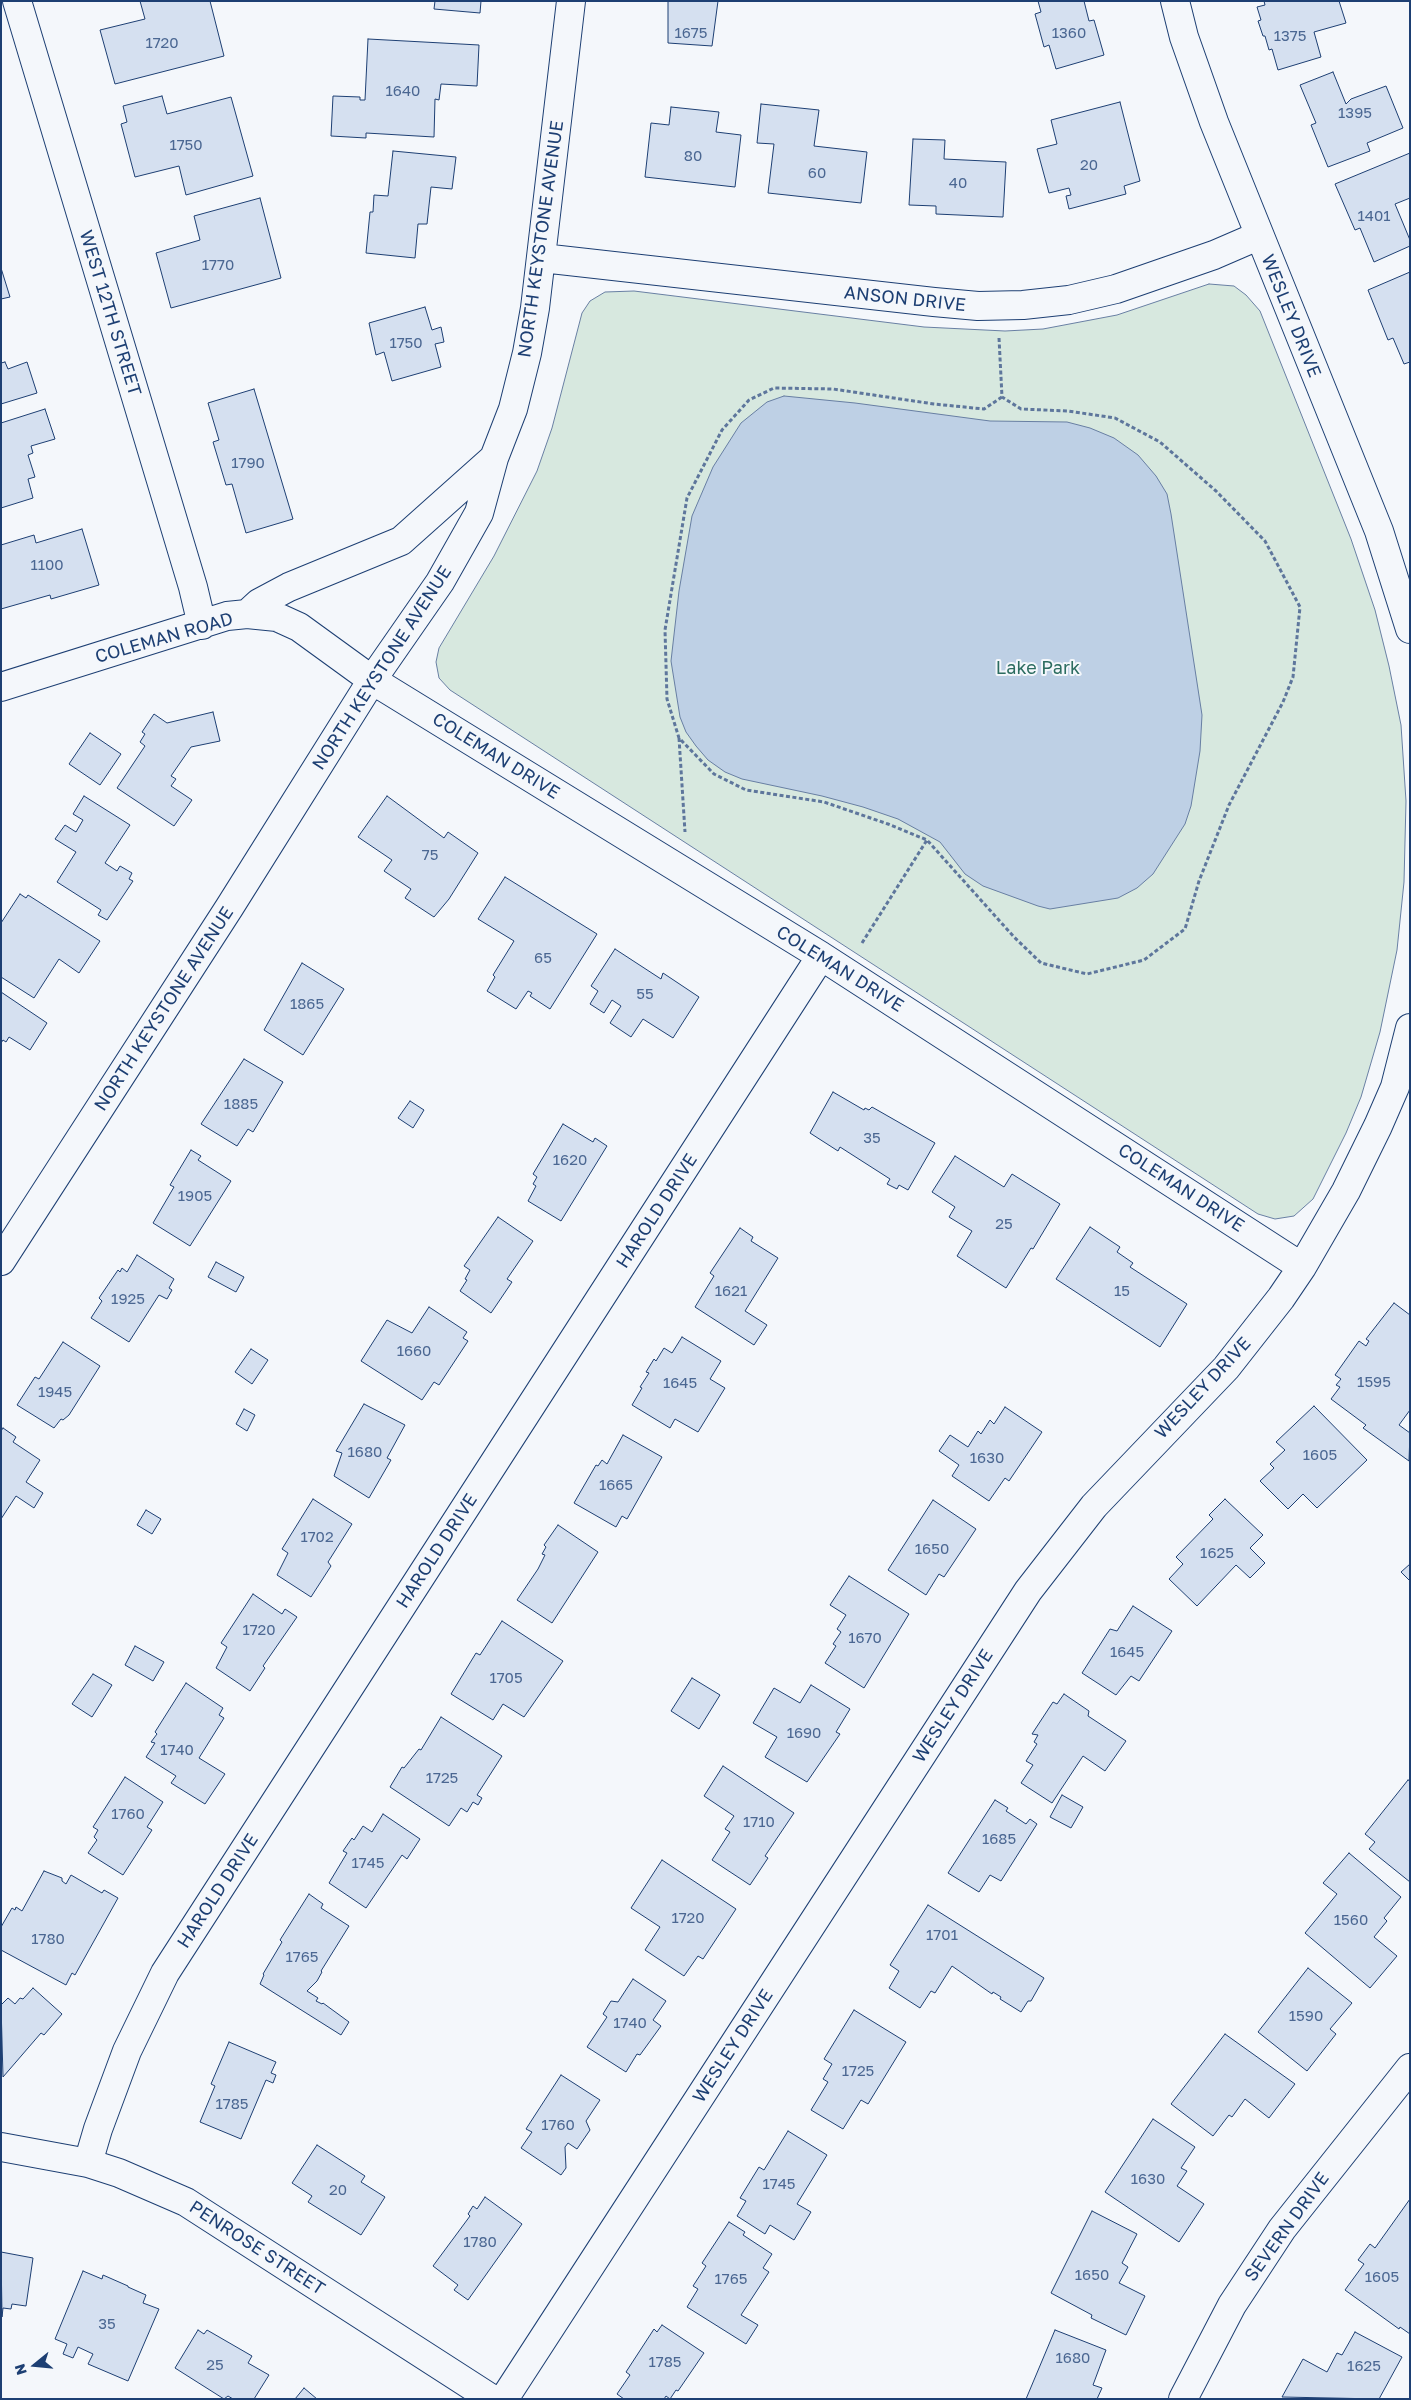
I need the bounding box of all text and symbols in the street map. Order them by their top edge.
house number: 1675 [675,24,707,42]
house number: 1360 [1052,24,1086,42]
house number: 1375 [1274,27,1306,45]
house number: 1720 [145,34,179,52]
house number: 1640 [386,82,420,100]
house number: 1395 [1338,104,1372,122]
street label: NORTH KEYSTONE AVENUE [514,119,568,359]
house number: 1750 [169,136,203,154]
house number: 80 [684,147,702,165]
house number: 20 [1080,156,1098,174]
house number: 60 [808,164,826,182]
house number: 40 [949,174,967,192]
house number: 1401 [1358,207,1390,225]
street label: WEST 12TH STREET [75,228,145,398]
street label: WESLEY DRIVE [1256,251,1326,381]
house number: 1770 [202,256,234,274]
street label: ANSON DRIVE [843,282,967,316]
house number: 1750 [389,334,423,352]
house number: 1790 [231,454,265,472]
house number: 1100 [30,556,64,574]
street label: NORTH KEYSTONE AVENUE [308,562,456,774]
street label: COLEMAN ROAD [93,608,235,668]
park label: Lake Park [996,657,1080,679]
street label: COLEMAN DRIVE [428,708,564,804]
house number: 75 [422,846,438,864]
street label: NORTH KEYSTONE AVENUE [90,903,238,1115]
street label: COLEMAN DRIVE [772,921,908,1017]
house number: 65 [534,949,552,967]
house number: 55 [636,985,654,1003]
house number: 1865 [290,995,324,1013]
house number: 1885 [224,1095,258,1113]
house number: 35 [863,1129,881,1147]
street label: COLEMAN DRIVE [1114,1139,1248,1237]
street label: HAROLD DRIVE [612,1150,702,1272]
house number: 1620 [553,1151,587,1169]
house number: 1905 [178,1187,212,1205]
house number: 25 [995,1215,1013,1233]
house number: 1621 [715,1282,747,1300]
house number: 15 [1114,1282,1130,1300]
house number: 1925 [111,1290,145,1308]
street label: WESLEY DRIVE [1151,1333,1255,1443]
house number: 1660 [397,1342,431,1360]
house number: 1595 [1357,1373,1391,1391]
house number: 1645 [663,1374,697,1392]
house number: 1945 [38,1383,72,1401]
house number: 1680 [348,1443,382,1461]
house number: 1605 [1303,1446,1337,1464]
house number: 1630 [970,1449,1004,1467]
house number: 1665 [599,1476,633,1494]
street label: HAROLD DRIVE [392,1490,482,1612]
house number: 1702 [300,1528,334,1546]
house number: 1650 [915,1540,949,1558]
house number: 1625 [1200,1544,1234,1562]
house number: 1720 [242,1621,276,1639]
house number: 1670 [848,1629,882,1647]
house number: 1645 [1110,1643,1144,1661]
street label: WESLEY DRIVE [908,1645,998,1767]
house number: 1705 [489,1669,523,1687]
house number: 1690 [787,1724,821,1742]
house number: 1740 [160,1741,194,1759]
house number: 1725 [426,1769,458,1787]
house number: 1760 [111,1805,145,1823]
house number: 1710 [743,1813,775,1831]
street label: HAROLD DRIVE [173,1830,263,1952]
house number: 1685 [982,1830,1016,1848]
house number: 1745 [351,1854,385,1872]
house number: 1720 [671,1909,705,1927]
house number: 1560 [1334,1911,1368,1929]
house number: 1701 [926,1926,958,1944]
house number: 1780 [31,1930,65,1948]
house number: 1765 [286,1948,318,1966]
street label: WESLEY DRIVE [688,1985,778,2107]
house number: 1590 [1289,2007,1323,2025]
house number: 1740 [613,2014,647,2032]
house number: 1725 [842,2062,874,2080]
house number: 1785 [215,2095,249,2113]
house number: 1760 [541,2116,575,2134]
street label: SEVERN DRIVE [1240,2168,1334,2286]
house number: 1630 [1131,2170,1165,2188]
house number: 1745 [762,2175,796,2193]
house number: 20 [329,2181,347,2199]
street label: PENROSE STREET [185,2196,329,2300]
house number: 1780 [463,2233,497,2251]
house number: 1650 [1075,2266,1109,2284]
house number: 1605 [1365,2268,1399,2286]
house number: 1765 [715,2270,747,2288]
house number: 35 [98,2315,116,2333]
north arrow [10,2340,60,2390]
house number: 1680 [1056,2349,1090,2367]
house number: 1785 [648,2353,682,2371]
house number: 25 [206,2356,224,2374]
house number: 1625 [1347,2357,1381,2375]
text: N [10,2362,30,2377]

